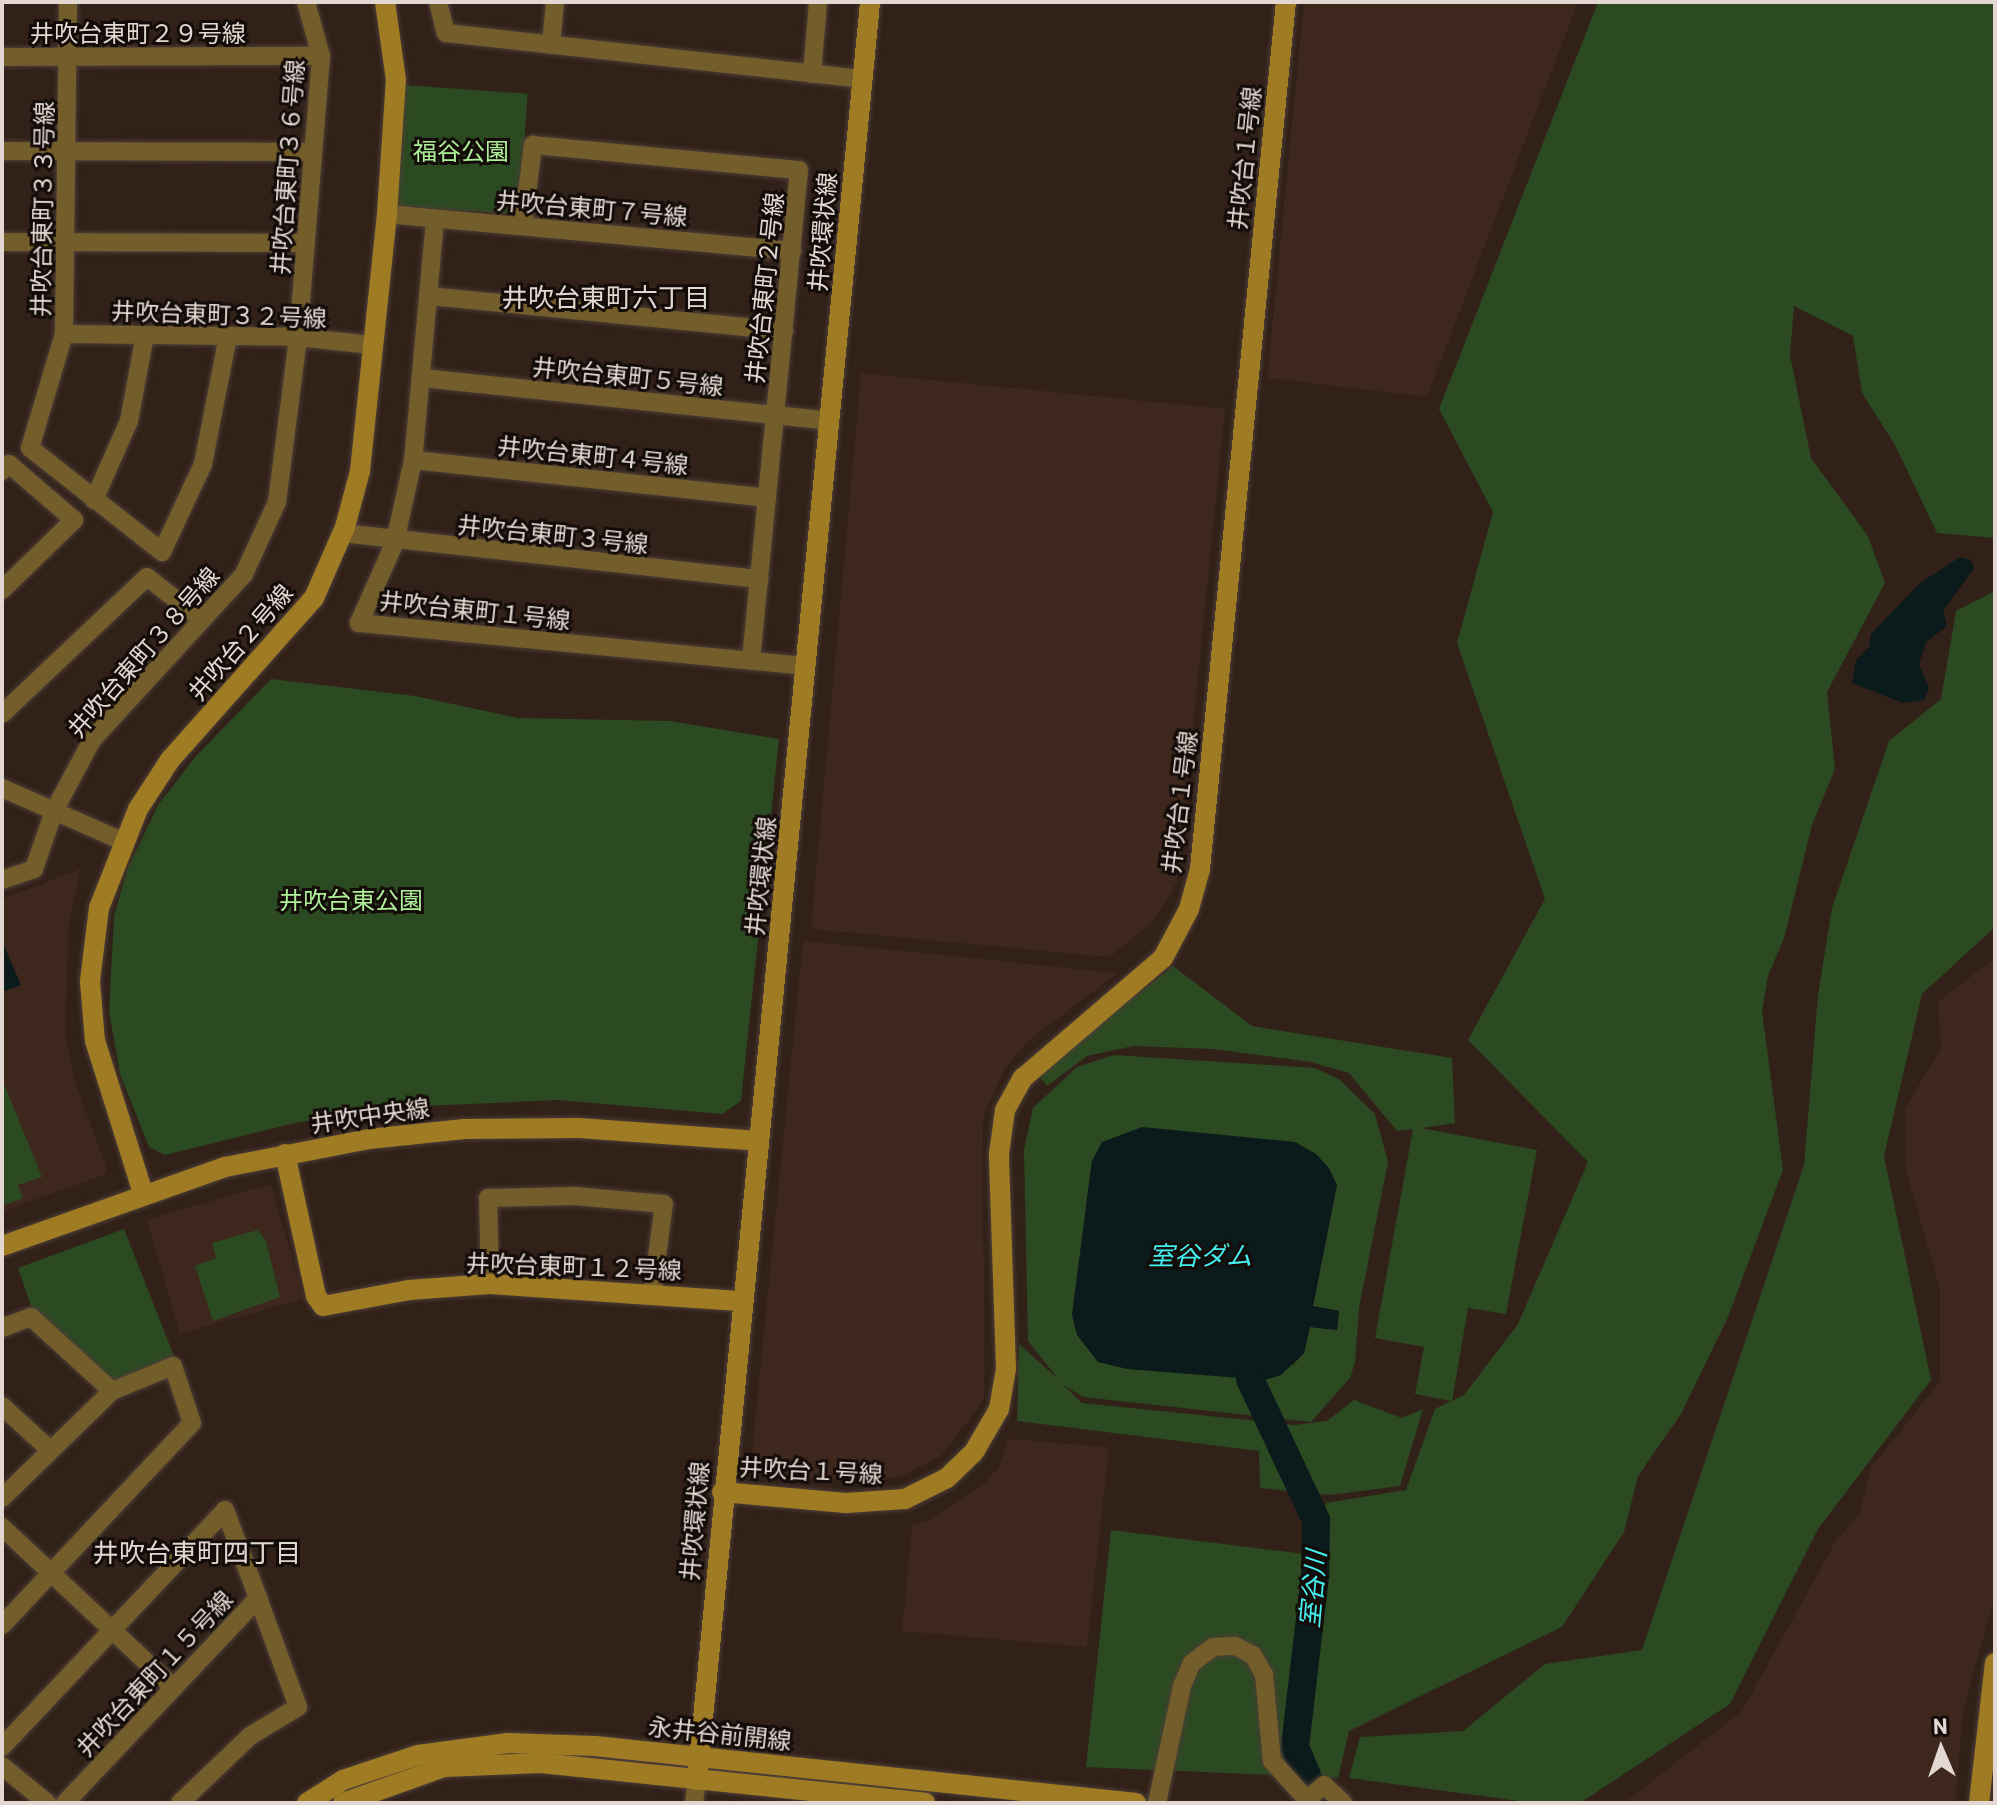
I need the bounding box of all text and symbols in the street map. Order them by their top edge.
street label: 井吹台東町２９号線 [30,19,246,47]
street label: 井吹台東町３６号線 [265,58,309,276]
street label: 井吹台１号線 [1222,85,1266,231]
street label: 井吹台東町３３号線 [26,101,58,317]
park label: 福谷公園 [413,137,509,165]
street label: 井吹環状線 [802,171,842,293]
street label: 井吹台東町７号線 [495,185,689,231]
street label: 井吹台東町２号線 [740,191,788,385]
district label: 井吹台東町六丁目 [502,281,710,313]
street label: 井吹台東町３２号線 [111,296,327,332]
street label: 井吹台東町５号線 [531,352,725,400]
street label: 井吹台東町４号線 [496,431,690,479]
street label: 井吹台東町３号線 [456,510,650,558]
street label: 井吹台東町３８号線 [61,561,225,743]
street label: 井吹台２号線 [182,578,298,706]
street label: 井吹台東町１号線 [378,586,572,634]
street label: 井吹台１号線 [1156,729,1202,875]
street label: 井吹環状線 [739,815,781,937]
park label: 井吹台東公園 [279,886,423,914]
street label: 井吹中央線 [309,1092,431,1138]
water label: 室谷ダム [1148,1239,1252,1271]
street label: 井吹台東町１２号線 [466,1248,682,1284]
street label: 井吹台１号線 [738,1452,884,1488]
street label: 井吹環状線 [674,1460,714,1582]
district label: 井吹台東町四丁目 [93,1536,301,1568]
water label: 室谷川 [1293,1549,1331,1629]
street label: 井吹台東町１５号線 [70,1584,238,1762]
north arrow [1901,1709,1981,1789]
street label: 永井谷前開線 [647,1711,793,1755]
text: N [1932,1712,1948,1738]

